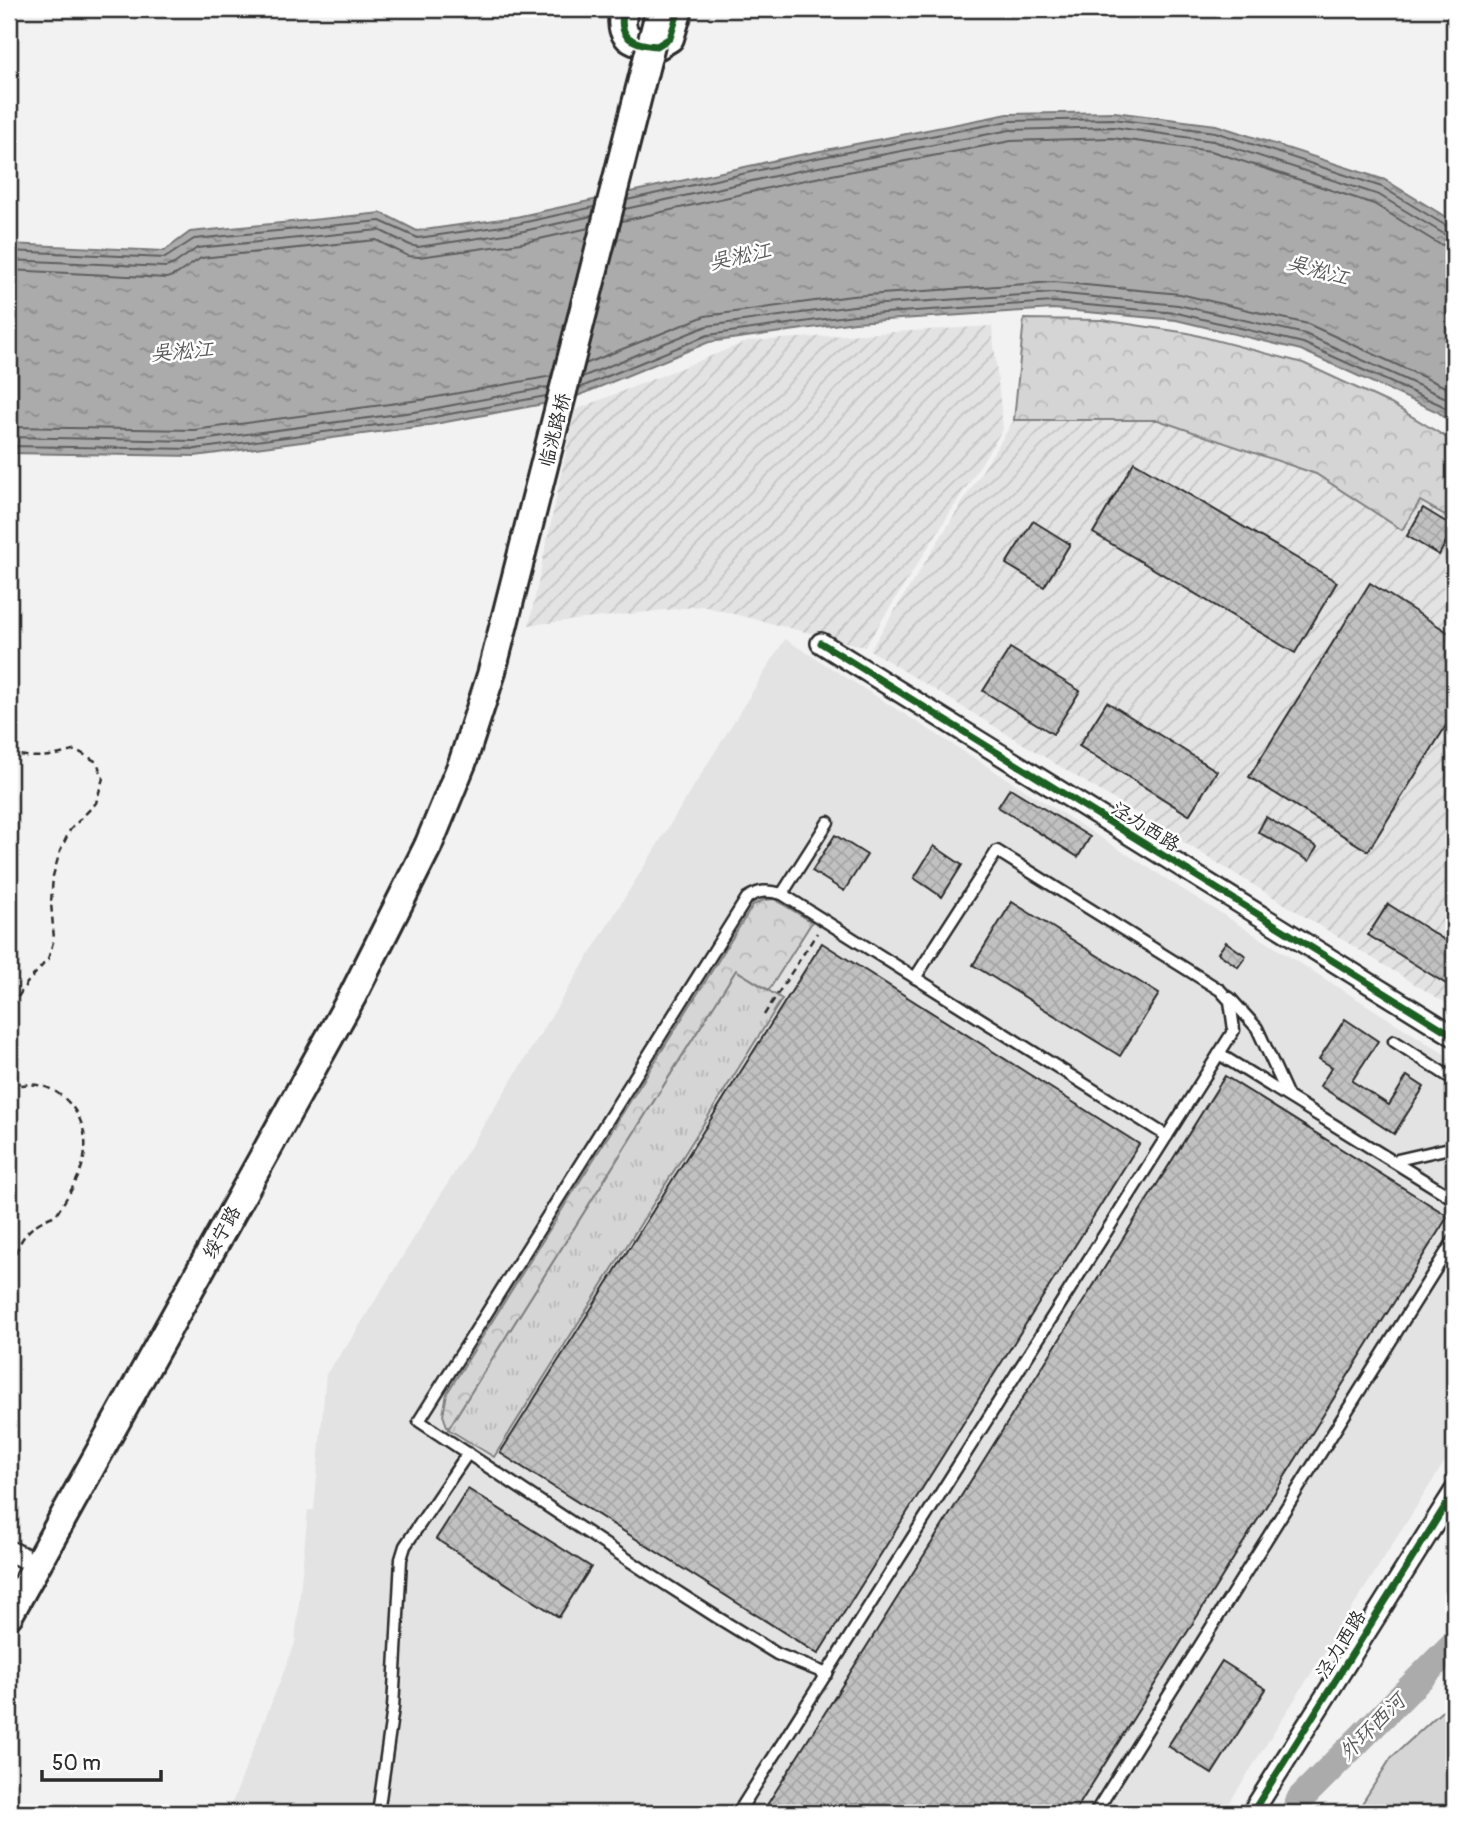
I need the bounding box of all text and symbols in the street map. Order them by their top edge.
water label: 吴淞江 [706,237,775,276]
water label: 吴淞江 [1284,249,1353,292]
water label: 吴淞江 [150,336,215,367]
street label: 临洮路桥 [534,390,576,470]
street label: 泾力西路 [1107,797,1184,857]
street label: 绥宁路 [198,1202,246,1263]
street label: 泾力西路 [1311,1606,1371,1683]
water label: 外环西河 [1333,1686,1414,1767]
scale bar [42,1738,161,1782]
text: 50 m [52,1750,101,1777]

